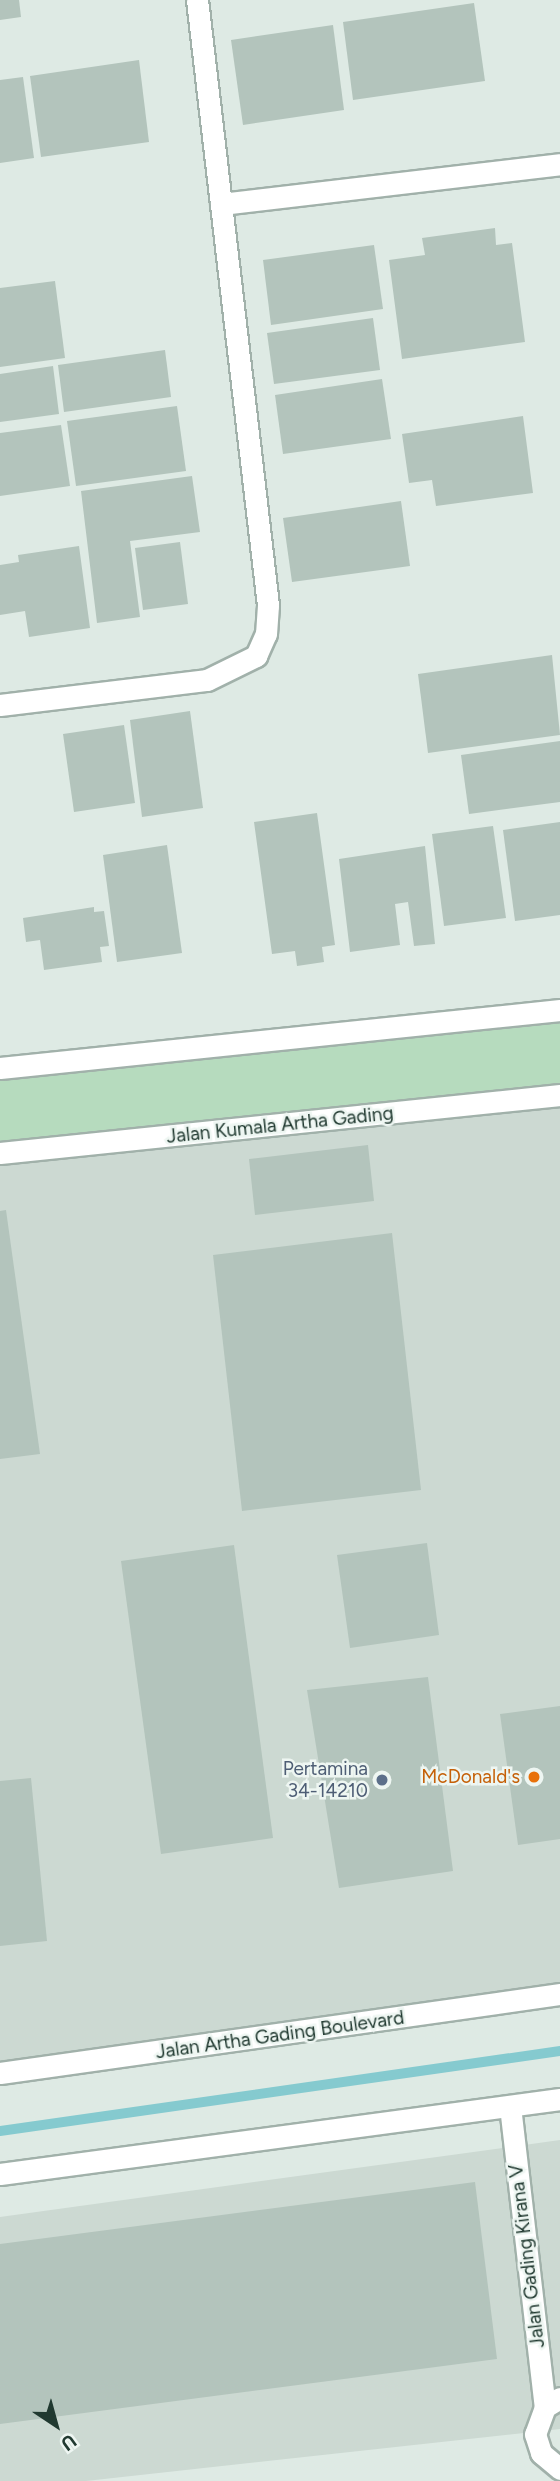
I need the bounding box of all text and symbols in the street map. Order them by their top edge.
street label: Jalan Kumala Artha Gading [165,1102,395,1148]
place label: Pertamina 34-14210 [283,1758,368,1802]
place label: McDonald's [421,1766,520,1788]
marker: McDonald's [526,1769,542,1785]
marker: Pertamina 34-14210 [374,1772,390,1788]
street label: Jalan Artha Gading Boulevard [154,2006,406,2064]
street label: Jalan Gading Kirana V [504,2163,550,2349]
north arrow [21,2390,91,2460]
text: U [56,2429,81,2456]

